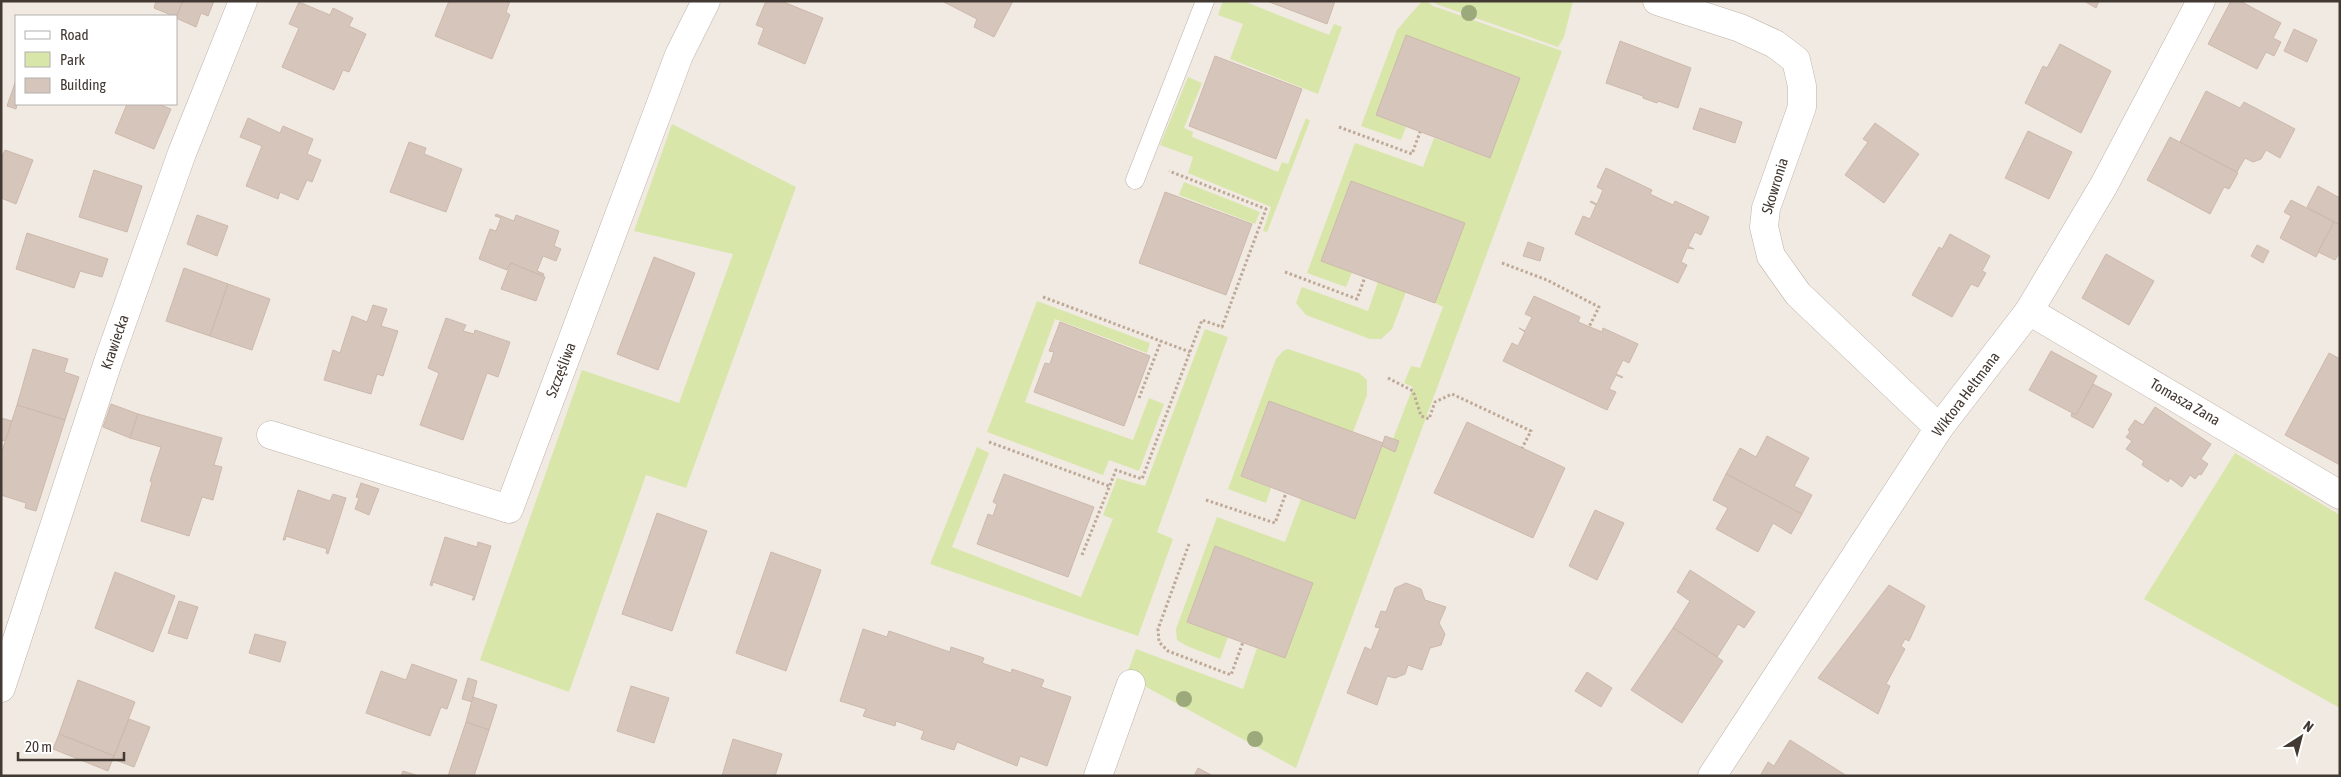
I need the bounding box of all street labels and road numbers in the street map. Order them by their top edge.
street label: Skowronia [1758,156,1791,216]
street label: Krawiecka [97,312,132,371]
street label: Szczęśliwa [542,340,579,400]
street label: Wiktora Heltmana [1928,348,2003,439]
street label: Tomasza Zana [2147,375,2223,428]

